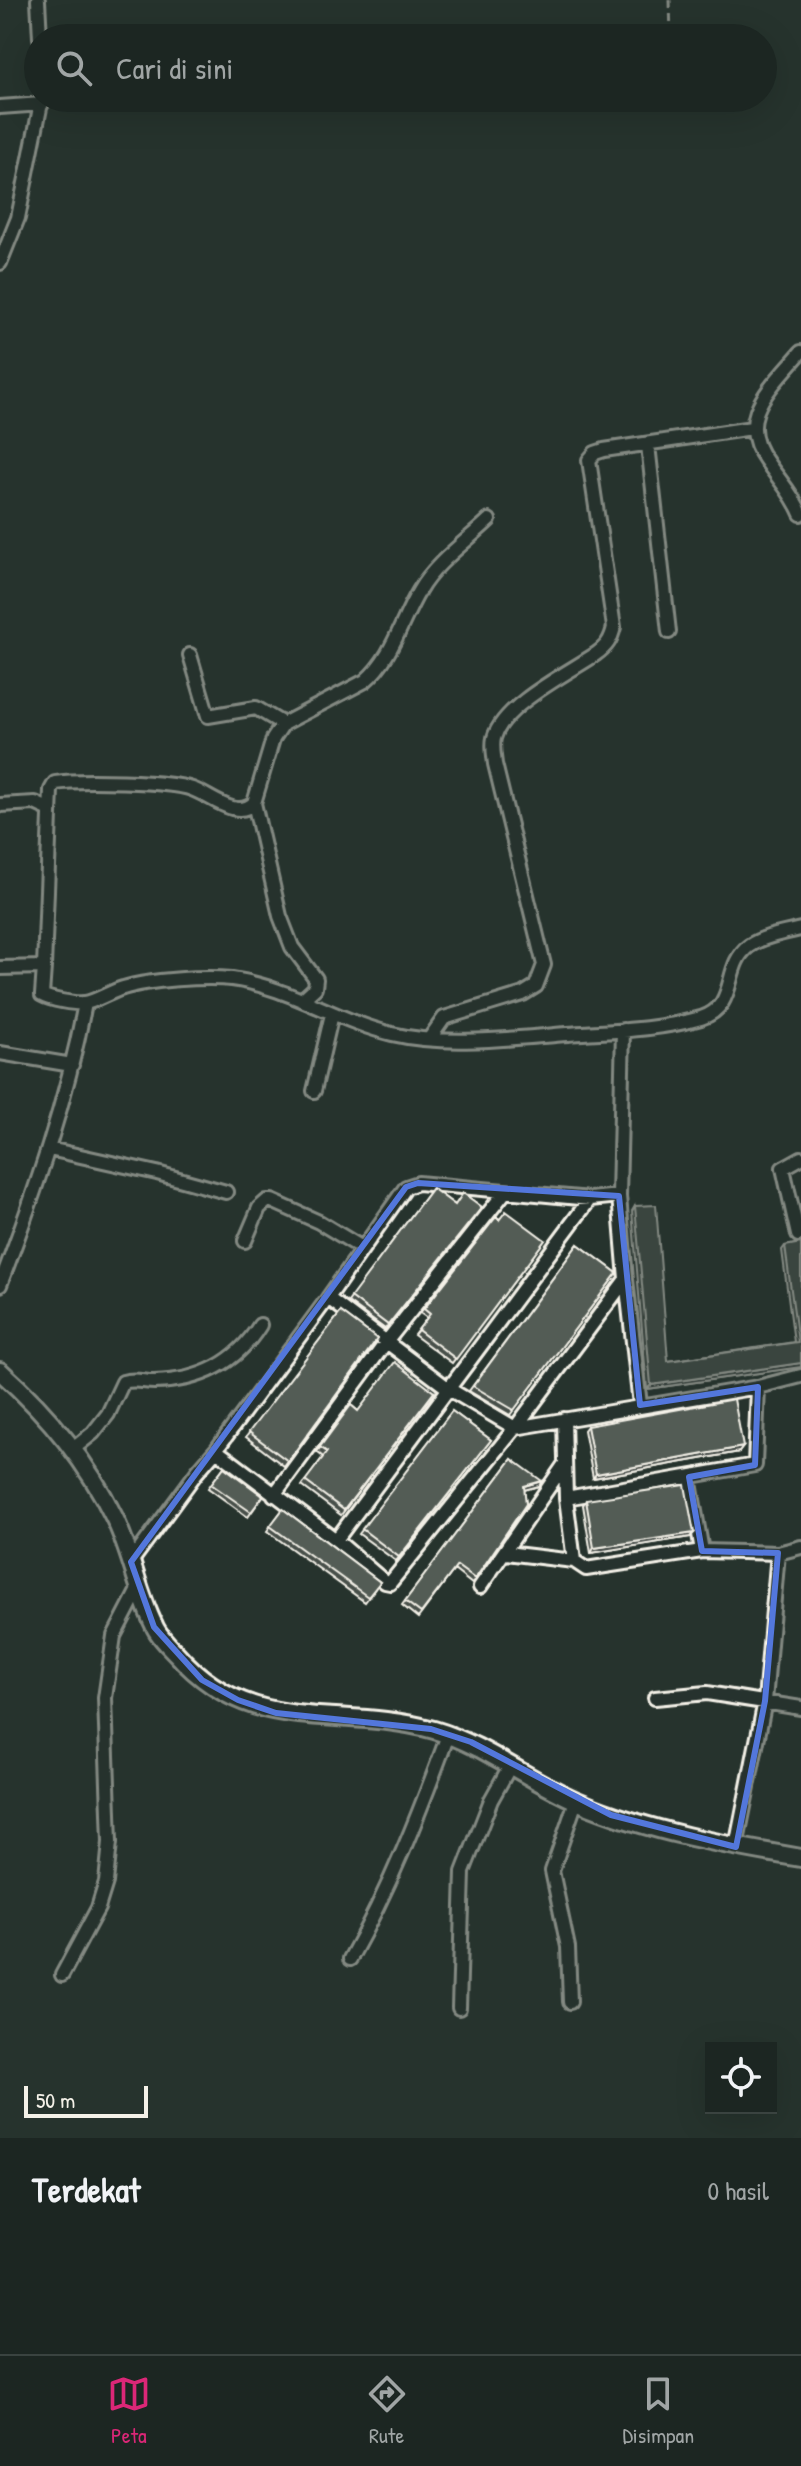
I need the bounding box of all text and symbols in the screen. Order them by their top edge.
search box [24,24,777,112]
icon: search [52,46,96,90]
text: Cari di sini [116,48,233,88]
map controls [705,2042,777,2114]
button: locate [705,2042,777,2114]
scale bar [24,2082,148,2118]
text: 50 m [36,2085,75,2115]
text: Terdekat [32,2167,140,2213]
text: 0 hasil [708,2173,769,2208]
tab: Peta [107,2372,151,2450]
tab: Rute [365,2372,409,2450]
tab: Disimpan [622,2372,694,2450]

